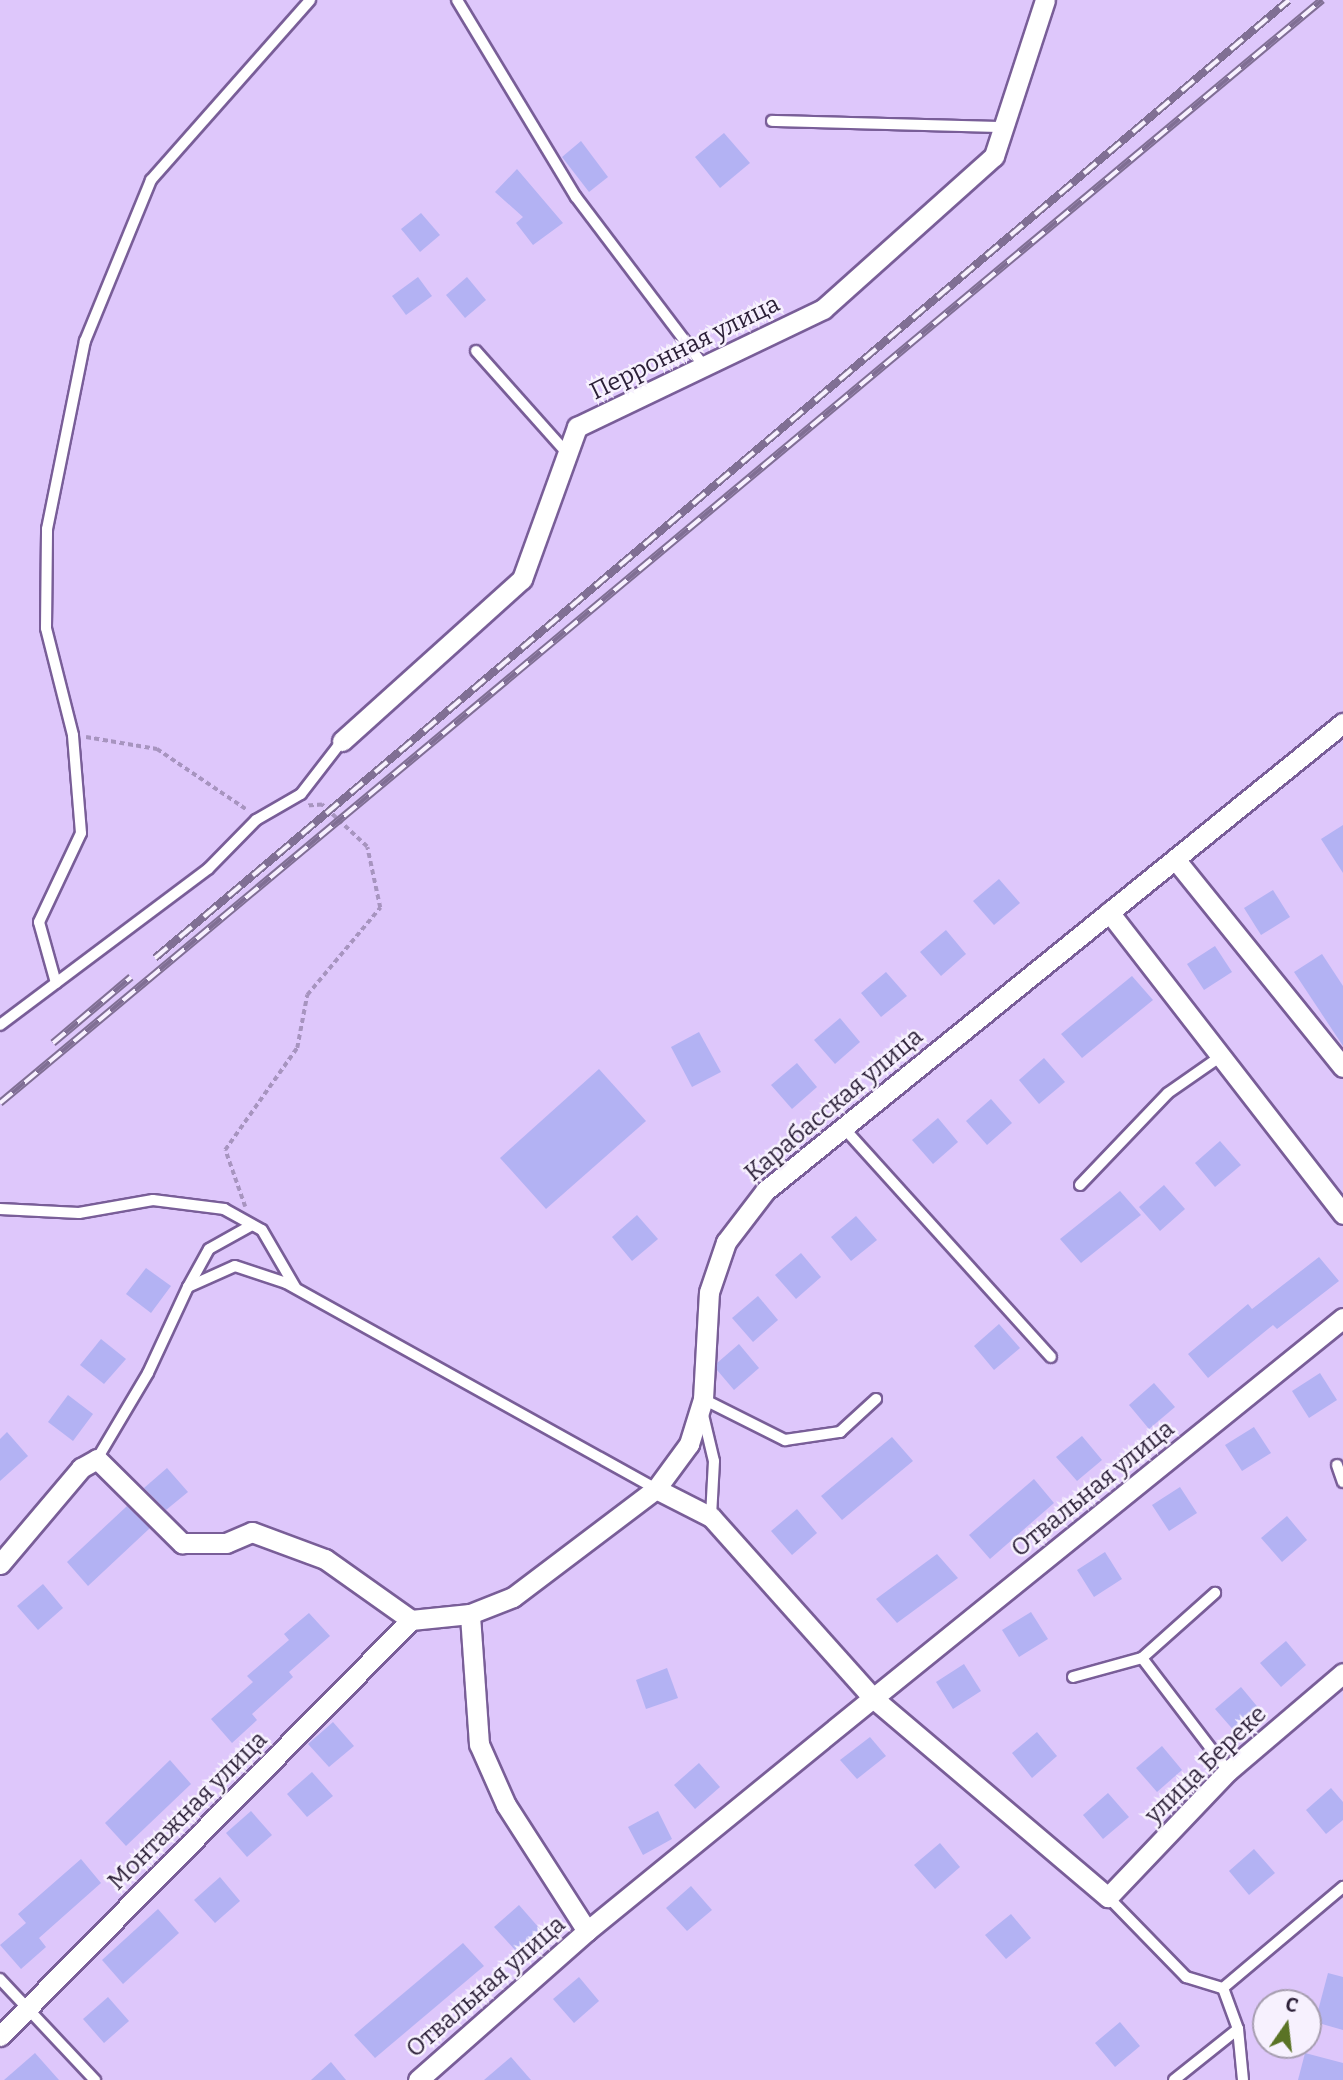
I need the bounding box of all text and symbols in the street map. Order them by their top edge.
street label: Перронная улица [585,290,785,406]
street label: Карабасская улица [739,1022,929,1188]
street label: Отвальная улица [1006,1415,1180,1563]
street label: улица Береке [1139,1700,1273,1830]
street label: Монтажная улица [103,1726,273,1896]
street label: Отвальная улица [401,1910,571,2064]
north arrow [1252,1989,1322,2059]
text: С [1283,1992,1300,2018]

